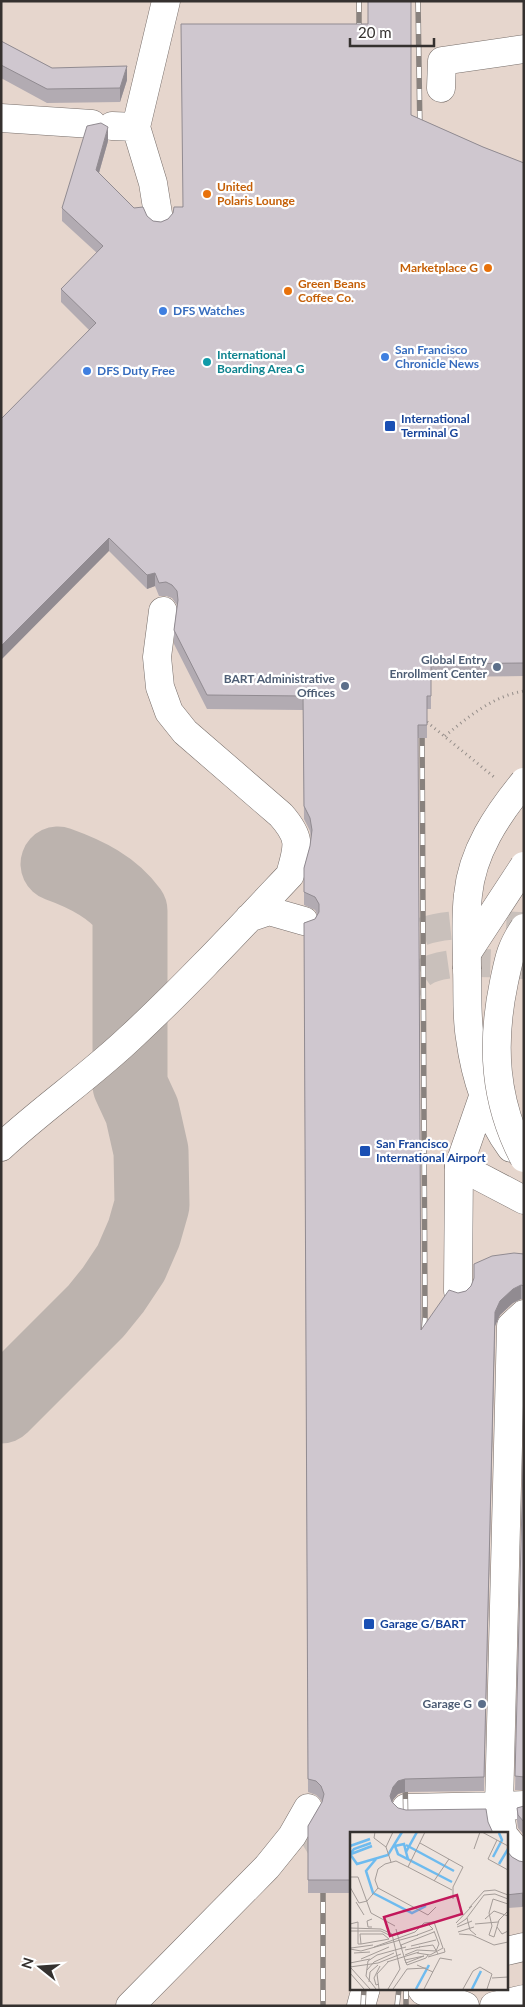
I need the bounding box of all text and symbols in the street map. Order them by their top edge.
scale bar [350,15,434,47]
text: 20 m [358,23,392,41]
place label: United Polaris Lounge [217,179,295,208]
marker: United Polaris Lounge [201,188,213,200]
place label: Marketplace G [400,260,478,275]
marker: Marketplace G [482,262,494,274]
place label: Green Beans Coffee Co. [298,276,366,305]
marker: Green Beans Coffee Co. [282,285,294,297]
place label: DFS Watches [173,303,245,318]
marker: DFS Watches [157,305,169,317]
place label: San Francisco Chronicle News [395,342,479,371]
place label: International Boarding Area G [217,347,305,376]
marker: San Francisco Chronicle News [379,351,391,363]
marker: International Boarding Area G [201,356,213,368]
place label: DFS Duty Free [97,363,176,378]
marker: DFS Duty Free [81,365,93,377]
place label: International Terminal G [401,411,470,440]
marker: International Terminal G [383,419,397,433]
place label: Global Entry Enrollment Center [390,652,488,681]
marker: Global Entry Enrollment Center [491,661,503,673]
place label: BART Administrative Offices [224,671,336,700]
marker: BART Administrative Offices [339,680,351,692]
place label: San Francisco International Airport [376,1136,486,1165]
marker: San Francisco International Airport [358,1144,372,1158]
place label: Garage G/BART [380,1616,467,1631]
marker: Garage G/BART [362,1617,376,1631]
place label: Garage G [422,1696,472,1711]
marker: Garage G [476,1698,488,1710]
inset map [350,1832,508,1990]
north arrow [15,1942,65,1992]
text: N [17,1955,37,1971]

